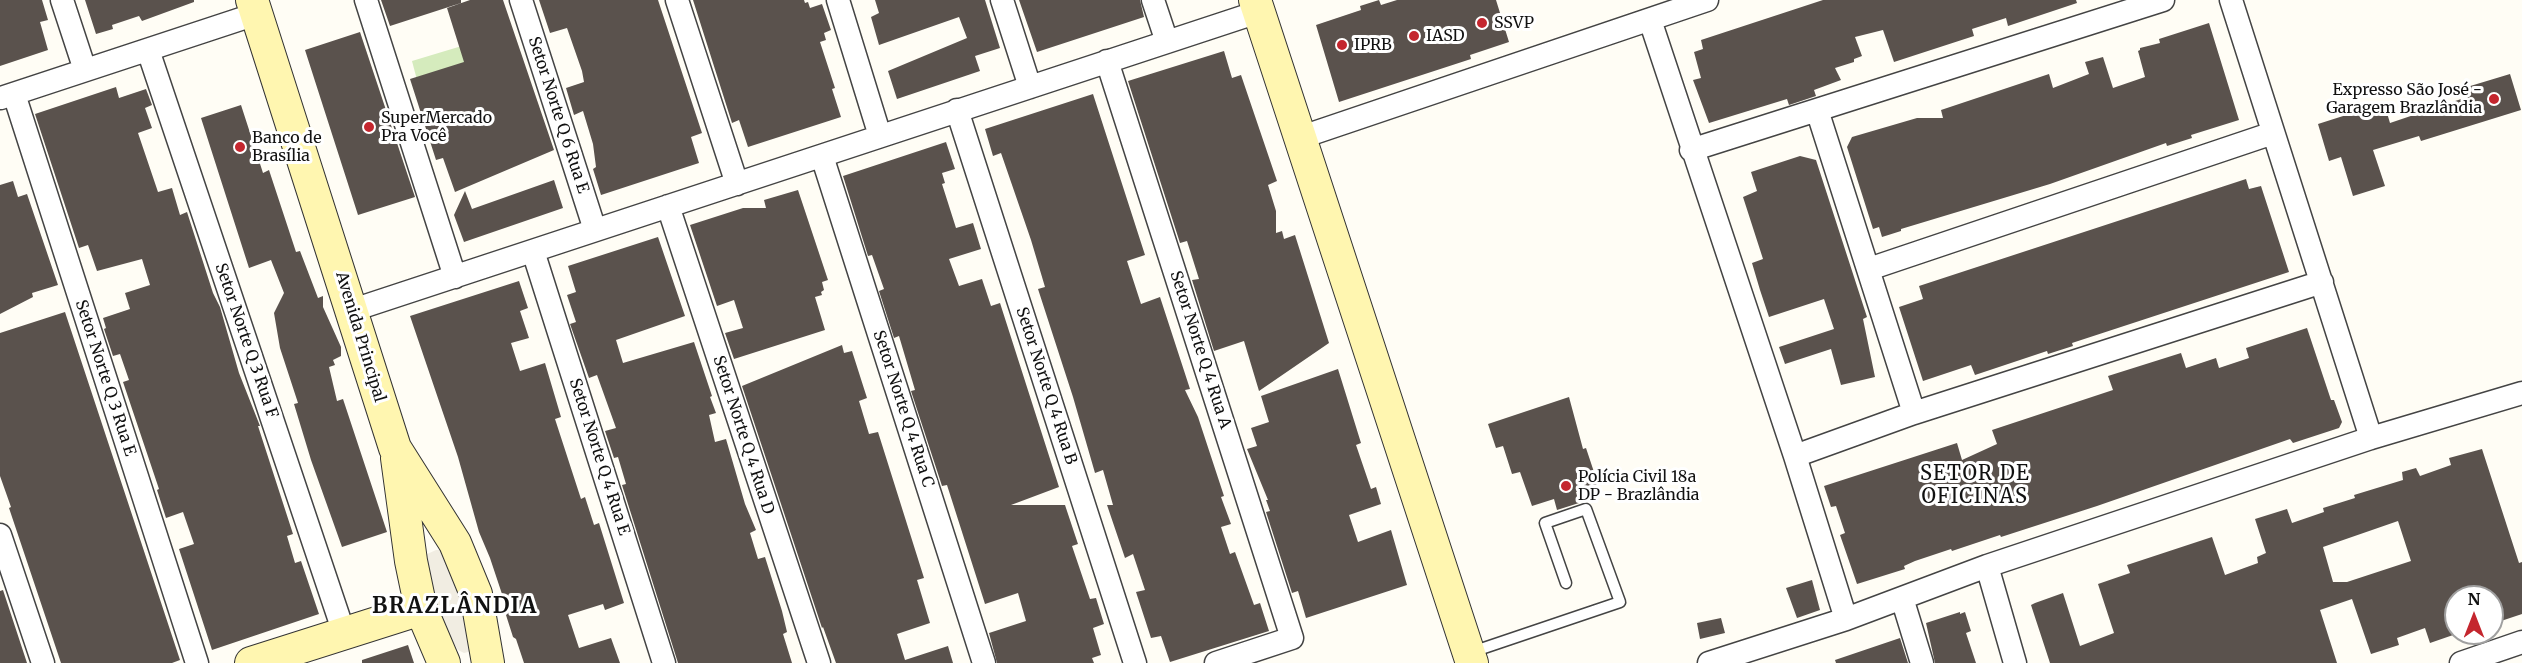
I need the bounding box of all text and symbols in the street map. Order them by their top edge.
place label: SSVP [1494,13,1534,33]
marker: SSVP [1475,16,1489,30]
place label: IASD [1426,26,1465,46]
marker: IASD [1407,29,1421,43]
street label: Setor Norte Q 6 Rua E [524,34,592,196]
place label: IPRB [1354,35,1392,55]
marker: IPRB [1335,38,1349,52]
place label: Expresso São José - Garagem Brazlândia [2326,80,2482,118]
marker: Expresso São José - Garagem Brazlândia [2487,92,2501,106]
place label: SuperMercado Pra Você [381,108,492,146]
marker: SuperMercado Pra Você [362,120,376,134]
place label: Banco de Brasília [252,128,321,166]
marker: Banco de Brasília [233,140,247,154]
street label: Setor Norte Q 3 Rua F [210,261,282,421]
street label: Avenida Principal [331,269,389,405]
street label: Setor Norte Q 4 Rua A [1165,269,1235,431]
street label: Setor Norte Q 3 Rua E [71,298,139,458]
street label: Setor Norte Q 4 Rua B [1012,305,1080,467]
street label: Setor Norte Q 4 Rua C [869,328,937,490]
street label: Setor Norte Q 4 Rua D [708,353,778,517]
street label: Setor Norte Q 4 Rua E [565,376,633,538]
district label: SETOR DE OFICINAS [1920,462,2030,509]
place label: Polícia Civil 18a DP - Brazlândia [1578,467,1699,505]
marker: Polícia Civil 18a DP - Brazlândia [1559,479,1573,493]
north arrow [2444,585,2504,645]
text: N [2468,589,2480,609]
district label: BRAZLÂNDIA [372,594,538,620]

